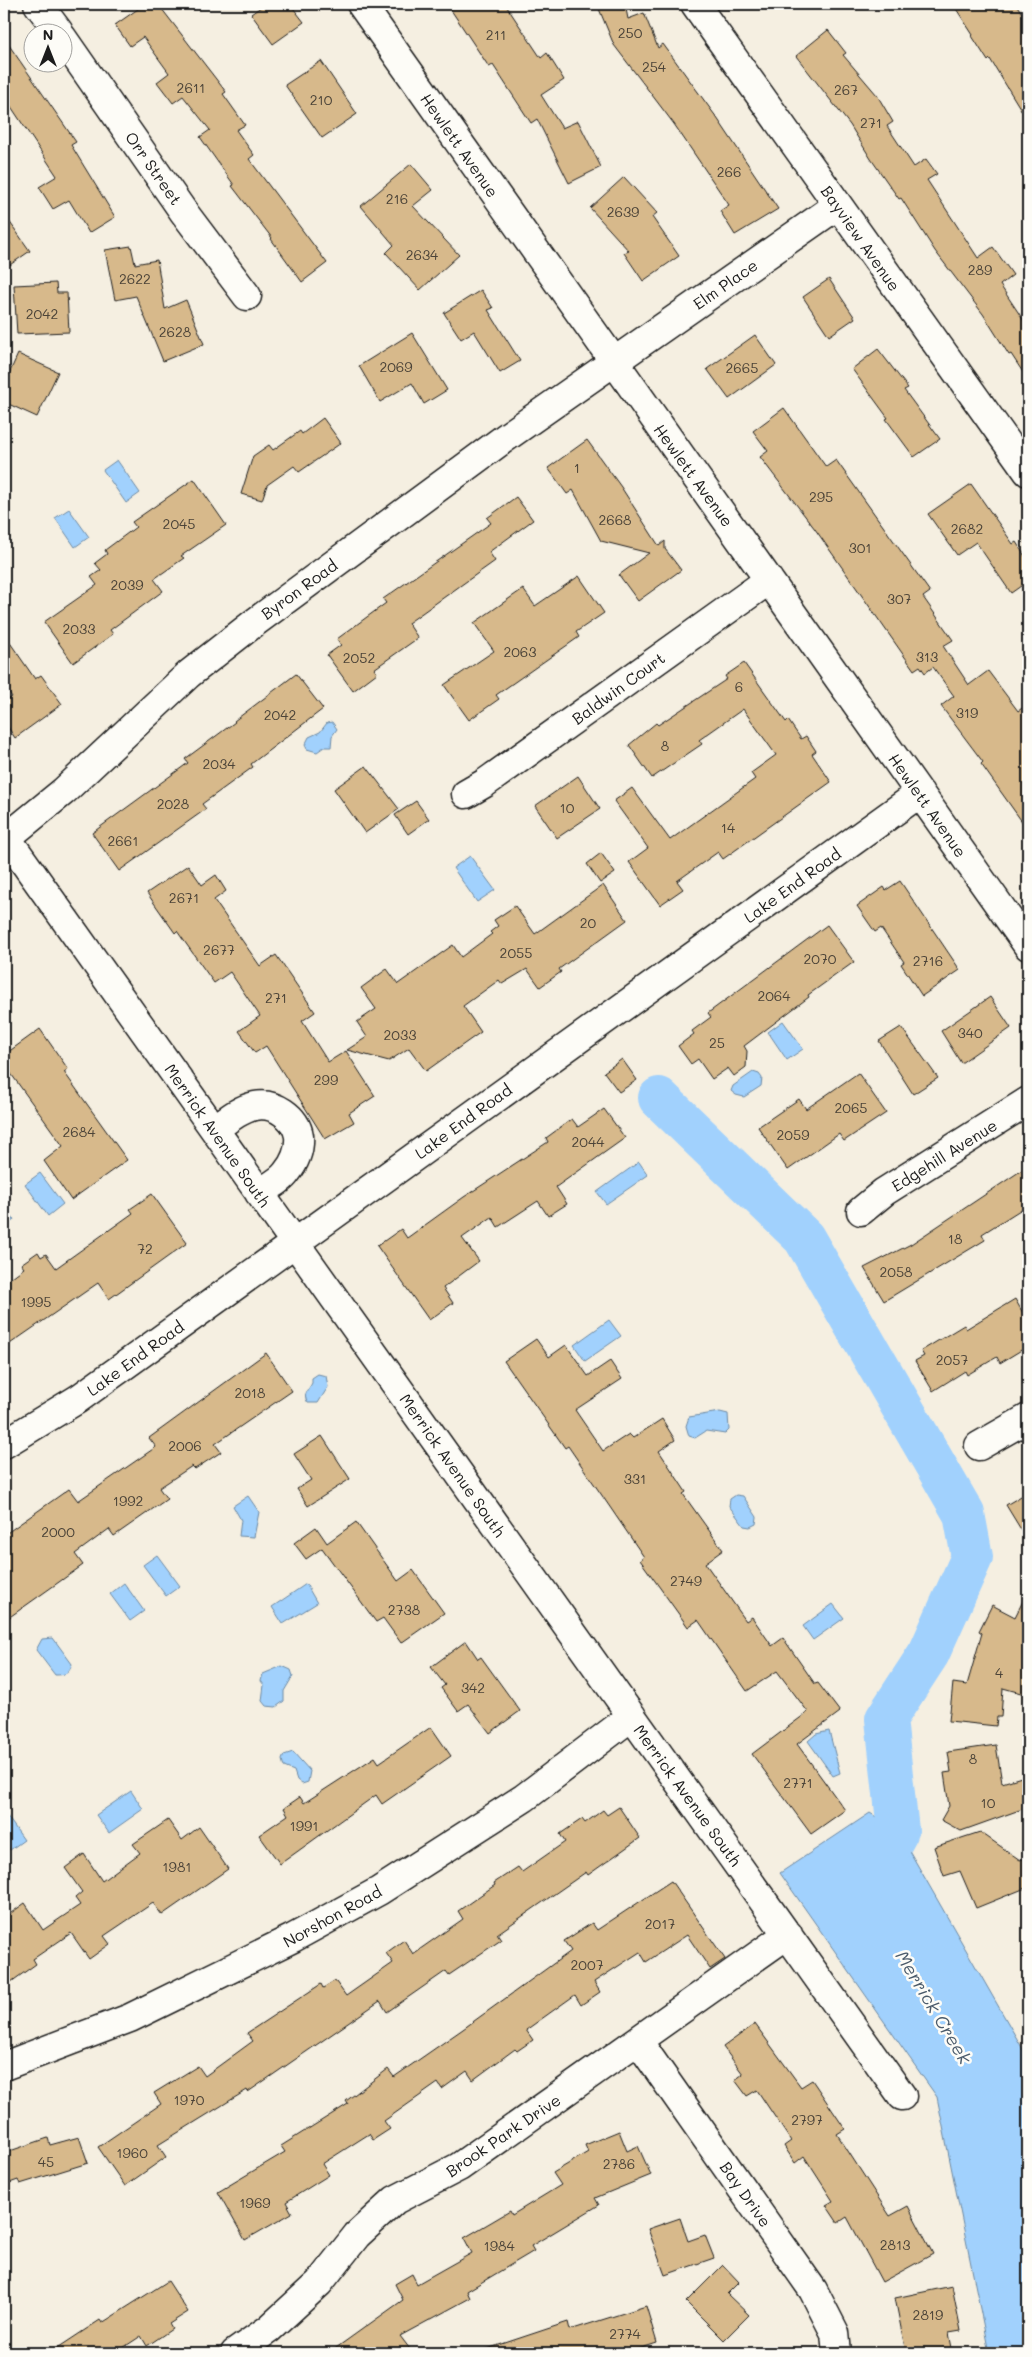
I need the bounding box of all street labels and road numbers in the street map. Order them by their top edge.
street label: Hewlett Avenue [416,89,504,201]
street label: Orr Street [121,127,187,209]
street label: Bayview Avenue [817,181,905,295]
street label: Elm Place [689,254,761,314]
street label: Hewlett Avenue [650,419,738,531]
street label: Byron Road [257,554,341,624]
street label: Baldwin Court [567,647,669,729]
street label: Hewlett Avenue [884,749,972,861]
street label: Lake End Road [739,843,845,927]
street label: Merrick Avenue South [161,1059,275,1211]
street label: Lake End Road [410,1079,516,1163]
street label: Edgehill Avenue [887,1114,1001,1196]
street label: Lake End Road [82,1316,188,1400]
street label: Merrick Avenue South [396,1389,510,1541]
street label: Merrick Avenue South [629,1720,747,1870]
street label: Norshon Road [279,1880,385,1952]
street label: Brook Park Drive [441,2089,565,2181]
street label: Bay Drive [716,2157,776,2231]

